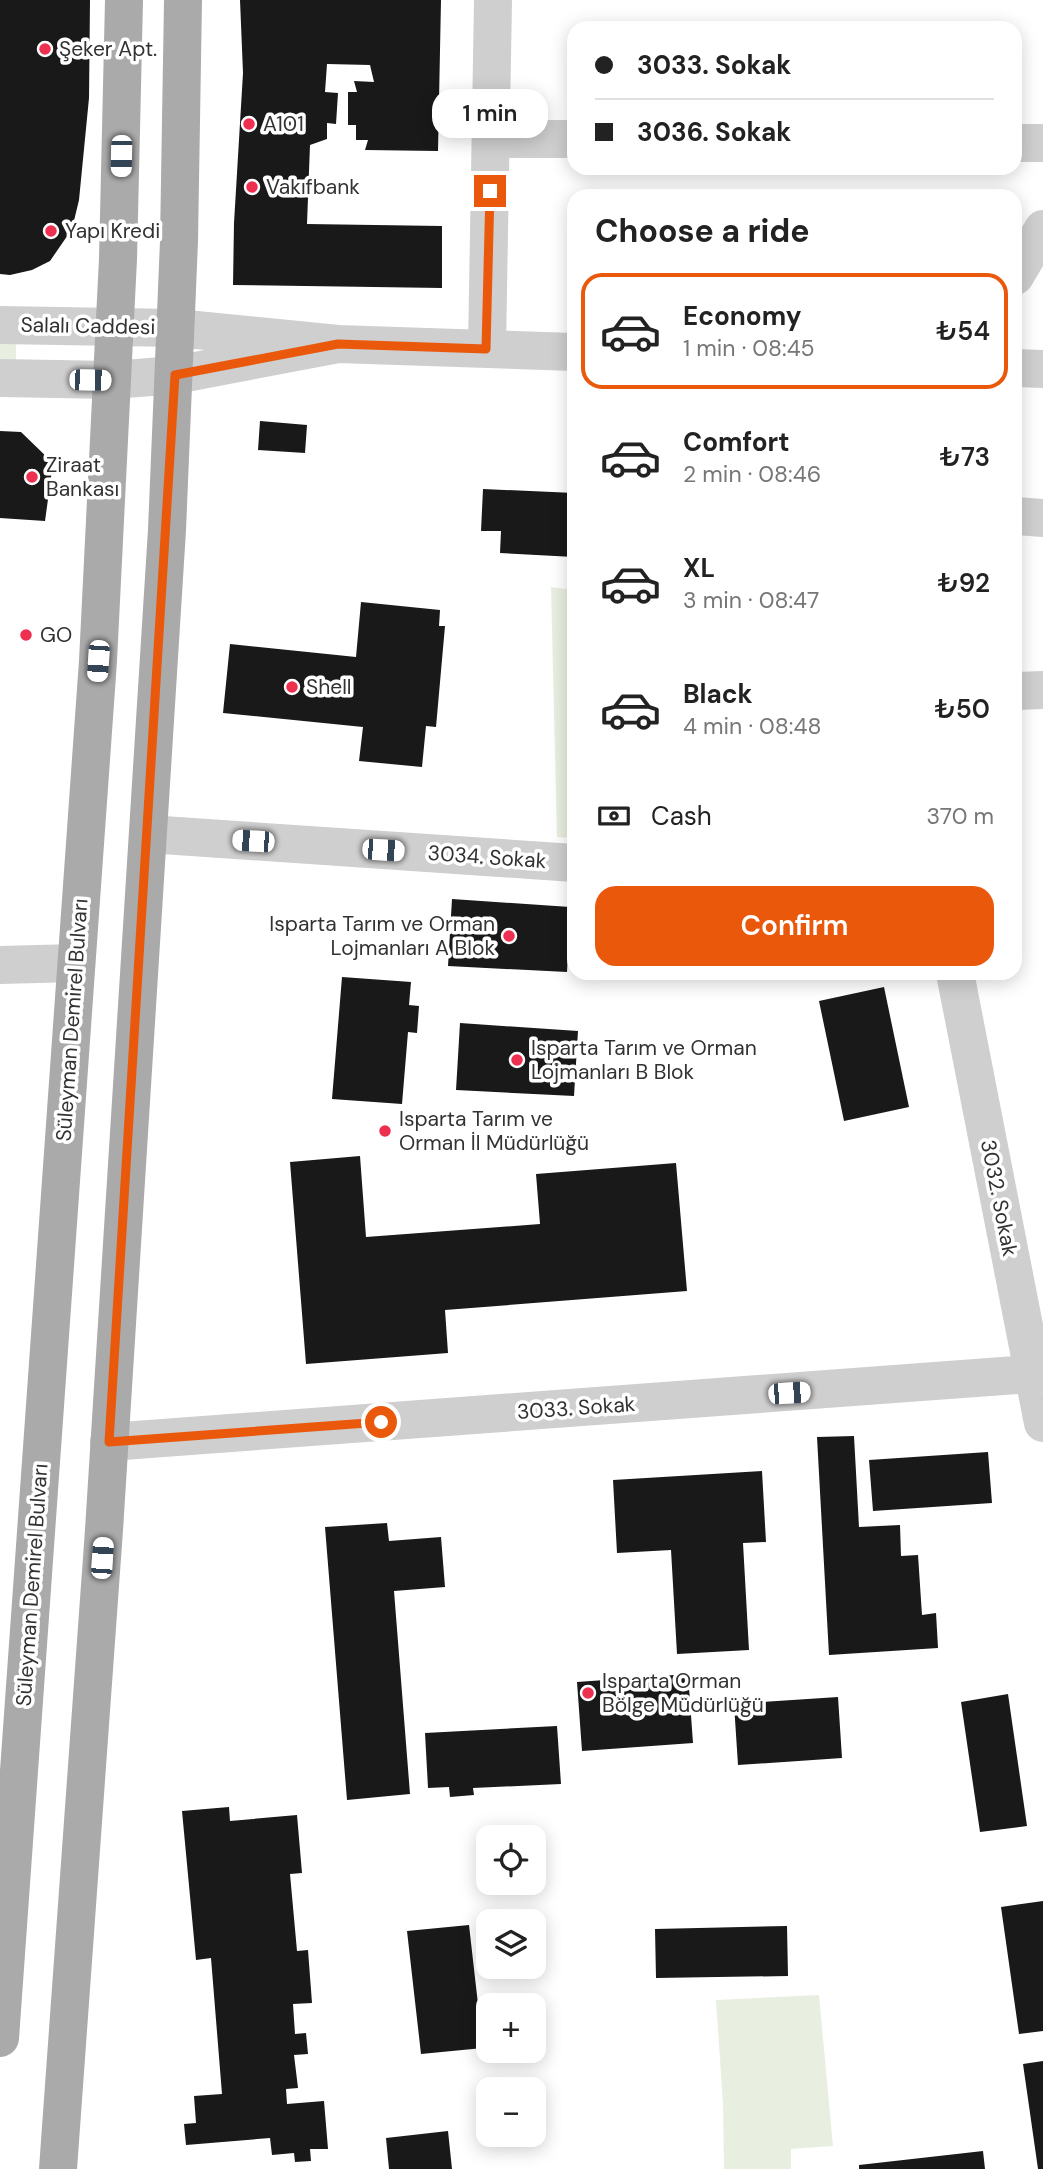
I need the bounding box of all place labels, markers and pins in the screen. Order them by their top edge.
place label: Şeker Apt. [59,35,157,63]
marker: Şeker Apt. [37,41,53,57]
place label: A101 [263,110,304,138]
marker: A101 [241,116,257,132]
place label: Vakıfbank [266,173,360,201]
marker: Vakıfbank [244,179,260,195]
place label: Yapı Kredi [65,217,160,245]
marker: Yapı Kredi [43,223,59,239]
place label: Ziraat Bankası [46,451,119,503]
marker: Ziraat Bankası [24,469,40,485]
place label: GO [40,621,72,649]
marker: GO [18,627,34,643]
place label: Shell [306,673,352,701]
marker: Shell [284,679,300,695]
place label: Isparta Tarım ve Orman Lojmanları A Blok [269,910,495,962]
marker: Isparta Tarım ve Orman Lojmanları A Blok [501,928,517,944]
place label: Isparta Tarım ve Orman Lojmanları B Blok [531,1034,757,1086]
marker: Isparta Tarım ve Orman Lojmanları B Blok [509,1052,525,1068]
place label: Isparta Tarım ve Orman İl Müdürlüğü [399,1105,589,1157]
marker: Isparta Tarım ve Orman İl Müdürlüğü [377,1123,393,1139]
place label: Isparta Orman Bölge Müdürlüğü [602,1667,764,1719]
marker: Isparta Orman Bölge Müdürlüğü [580,1685,596,1701]

